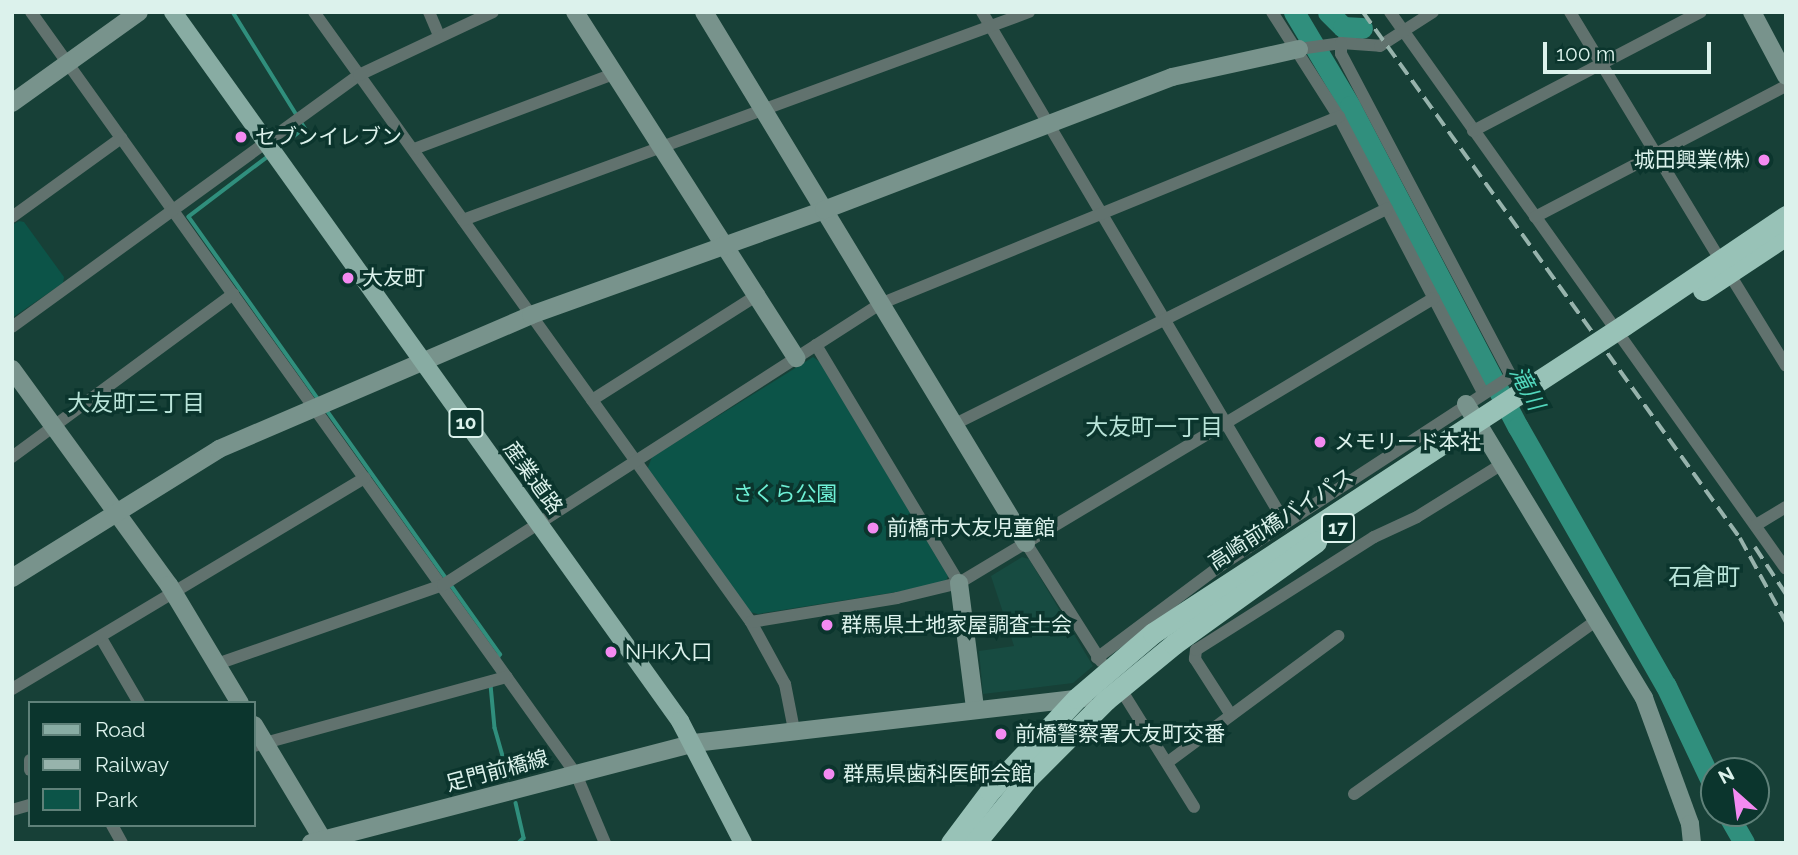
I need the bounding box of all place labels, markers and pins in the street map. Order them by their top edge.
place label: セブンイレブン [255,124,402,150]
marker: セブンイレブン [233,129,249,145]
place label: 城田興業(株) [1634,147,1750,173]
marker: 城田興業(株) [1756,152,1772,168]
place label: 大友町 [362,265,425,291]
marker: 大友町 [340,270,356,286]
place label: メモリード本社 [1334,429,1481,455]
marker: メモリード本社 [1312,434,1328,450]
place label: 前橋市大友児童館 [887,515,1055,541]
marker: 前橋市大友児童館 [865,520,881,536]
place label: 群馬県土地家屋調査士会 [841,612,1072,638]
marker: 群馬県土地家屋調査士会 [819,617,835,633]
place label: NHK入口 [625,639,712,665]
marker: NHK入口 [603,644,619,660]
place label: 前橋警察署大友町交番 [1015,721,1225,747]
marker: 前橋警察署大友町交番 [993,726,1009,742]
place label: 群馬県歯科医師会館 [843,761,1032,787]
marker: 群馬県歯科医師会館 [821,766,837,782]

